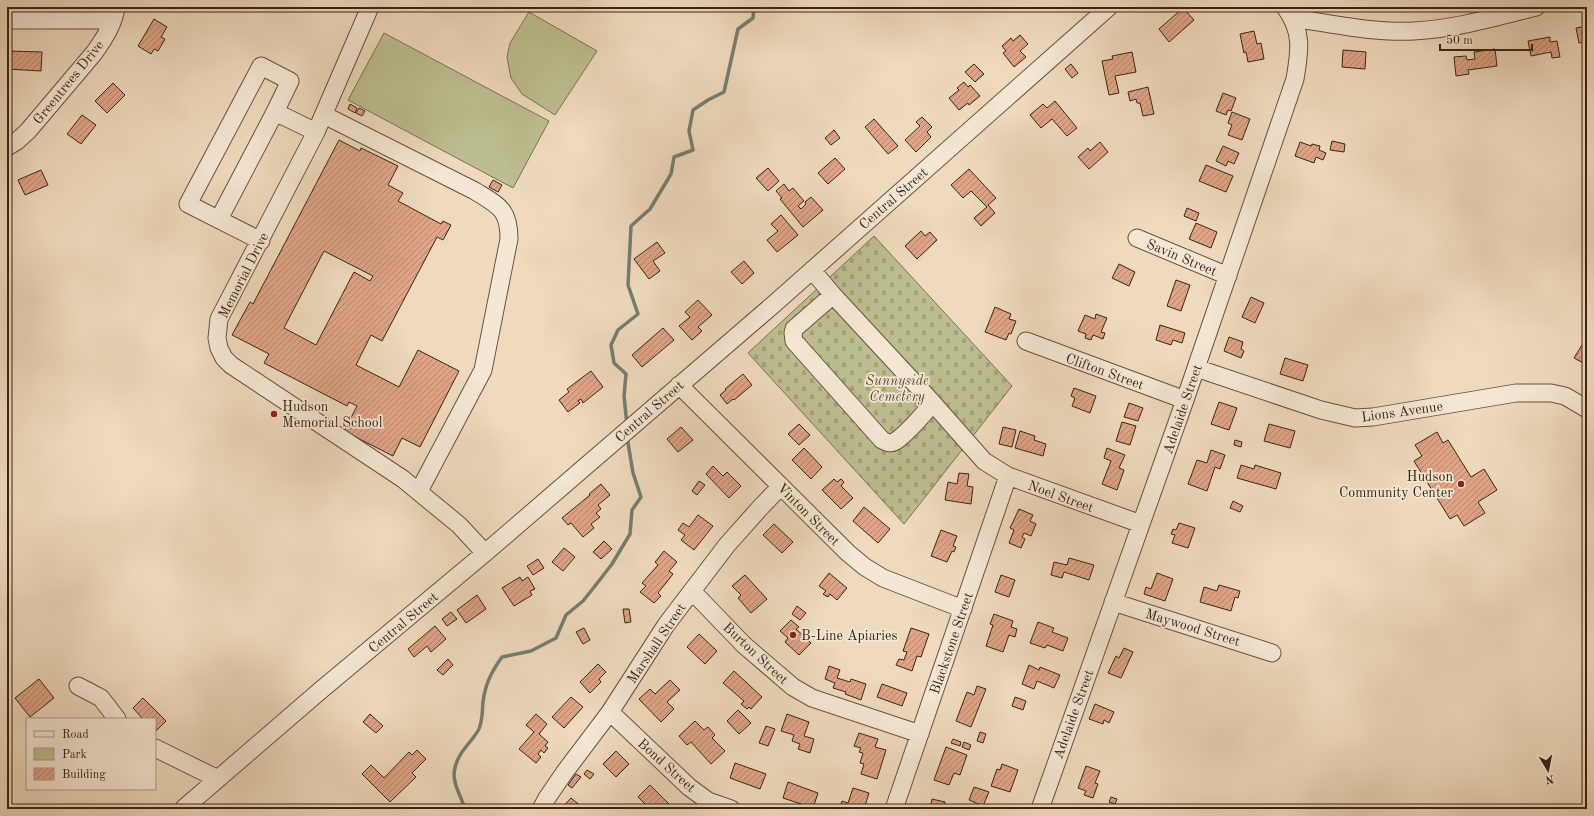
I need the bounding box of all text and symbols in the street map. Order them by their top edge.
scale bar [1440,26,1532,52]
text: 50 m [1446,34,1473,47]
street label: Greentrees Drive [31,38,107,127]
street label: Central Street [857,165,931,232]
street label: Memorial Drive [216,230,271,321]
street label: Savin Street [1144,237,1219,279]
street label: Clifton Street [1064,351,1146,393]
street label: Adelaide Street [1161,363,1205,456]
park label: Sunnyside Cemetery [865,374,929,405]
street label: Central Street [613,378,687,445]
street label: Lions Avenue [1361,399,1444,425]
place label: Hudson Memorial School [282,400,383,430]
marker: Hudson Memorial School [269,409,279,419]
place label: Hudson Community Center [1339,470,1453,500]
street label: Noel Street [1026,479,1096,515]
marker: Hudson Community Center [1456,479,1466,489]
street label: Vinton Street [774,481,842,549]
street label: Central Street [366,590,441,656]
street label: Blackstone Street [928,591,976,696]
street label: Marshall Street [625,601,689,686]
street label: Maywood Street [1144,607,1242,649]
street label: Burton Street [720,620,791,687]
place label: B-Line Apiaries [801,629,898,643]
marker: B-Line Apiaries [788,630,798,640]
street label: Adelaide Street [1051,668,1097,761]
legend [26,718,156,790]
text: Road [62,729,89,741]
street label: Bond Street [635,736,698,795]
text: Park [62,749,87,761]
north arrow [1528,750,1568,790]
text: Building [62,769,106,781]
text: N [1544,772,1555,785]

